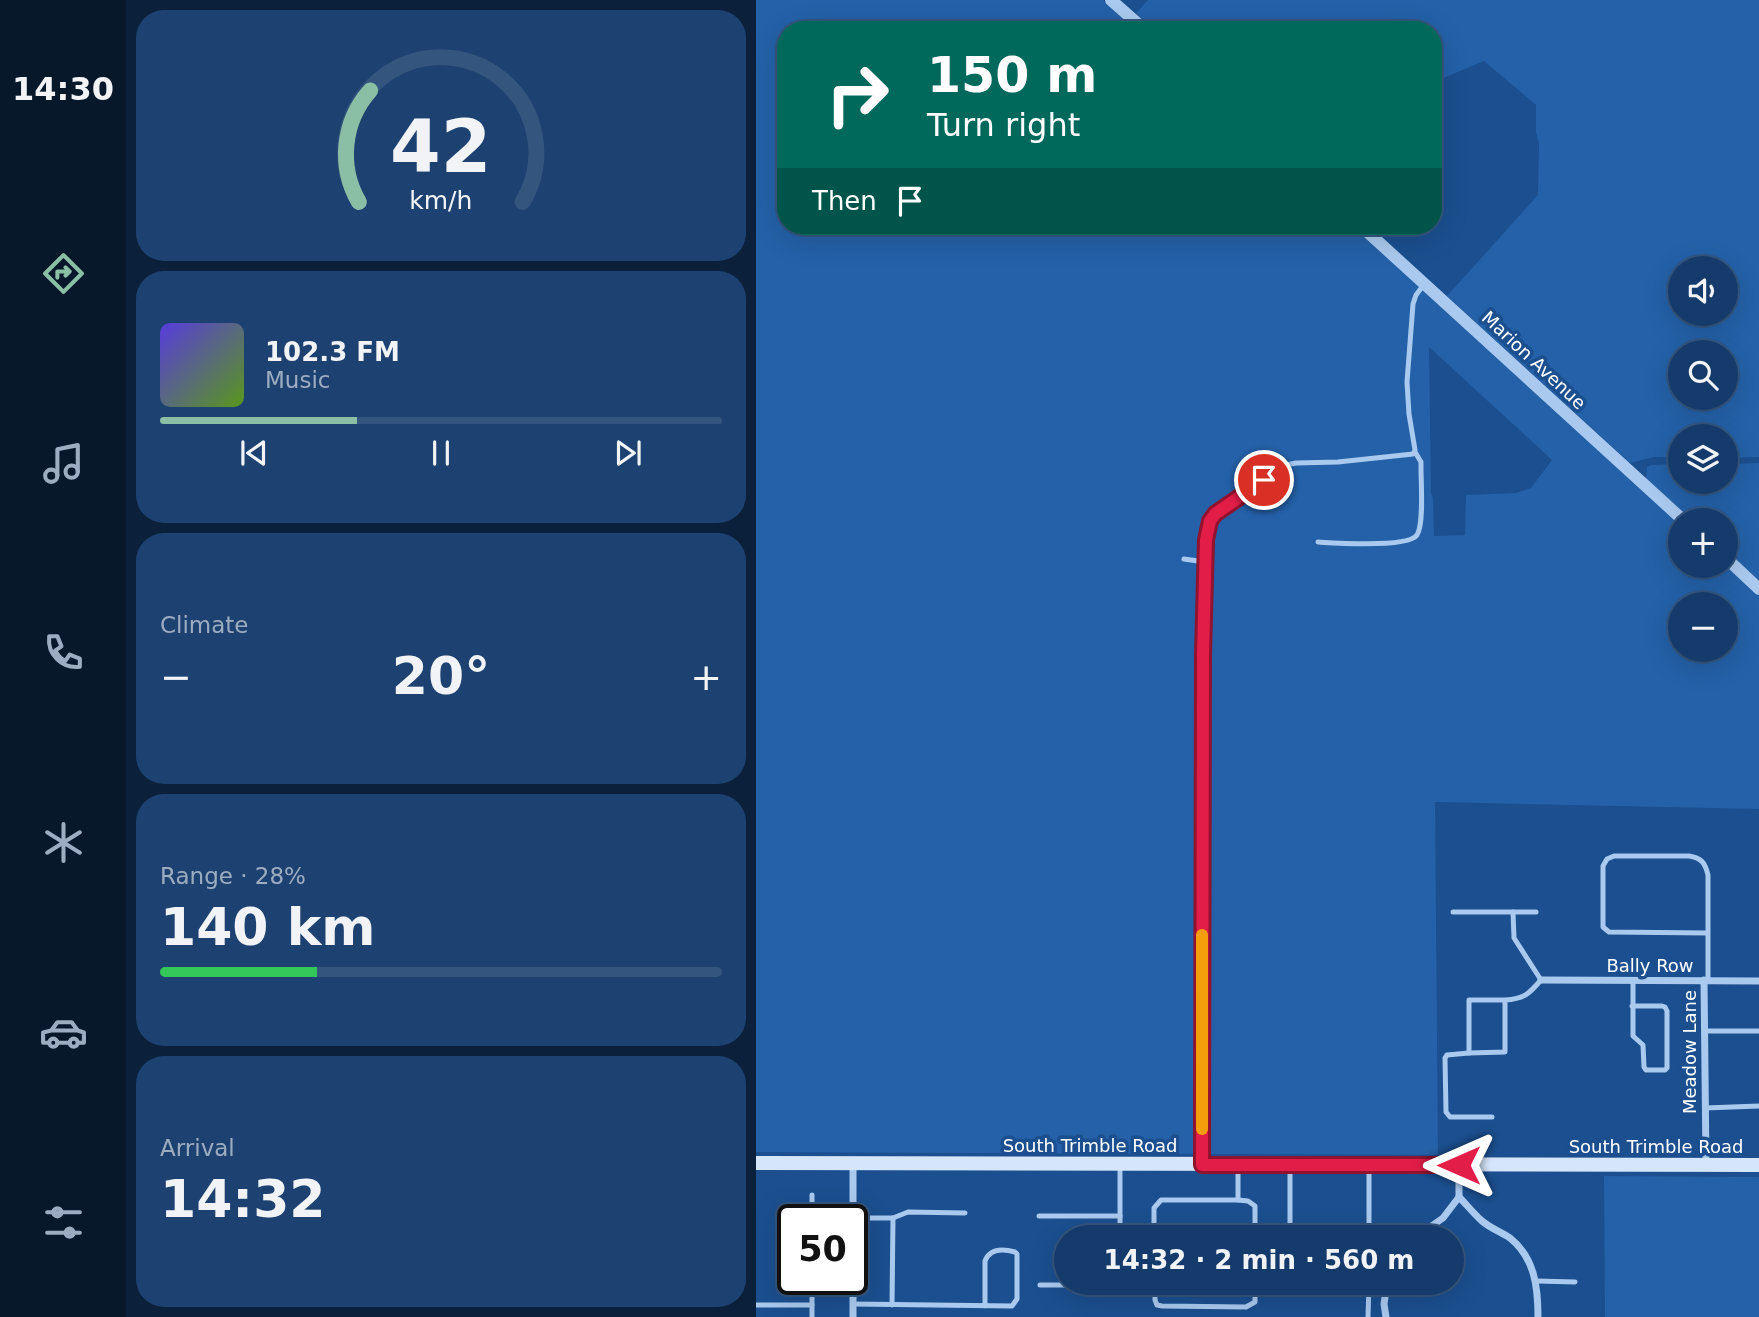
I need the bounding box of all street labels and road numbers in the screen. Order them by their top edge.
street label: Marion Avenue [1478,307,1590,413]
street label: Bally Row [1606,955,1694,976]
street label: Meadow Lane [1679,990,1700,1114]
street label: South Trimble Road [1003,1135,1177,1156]
street label: South Trimble Road [1569,1136,1743,1157]

